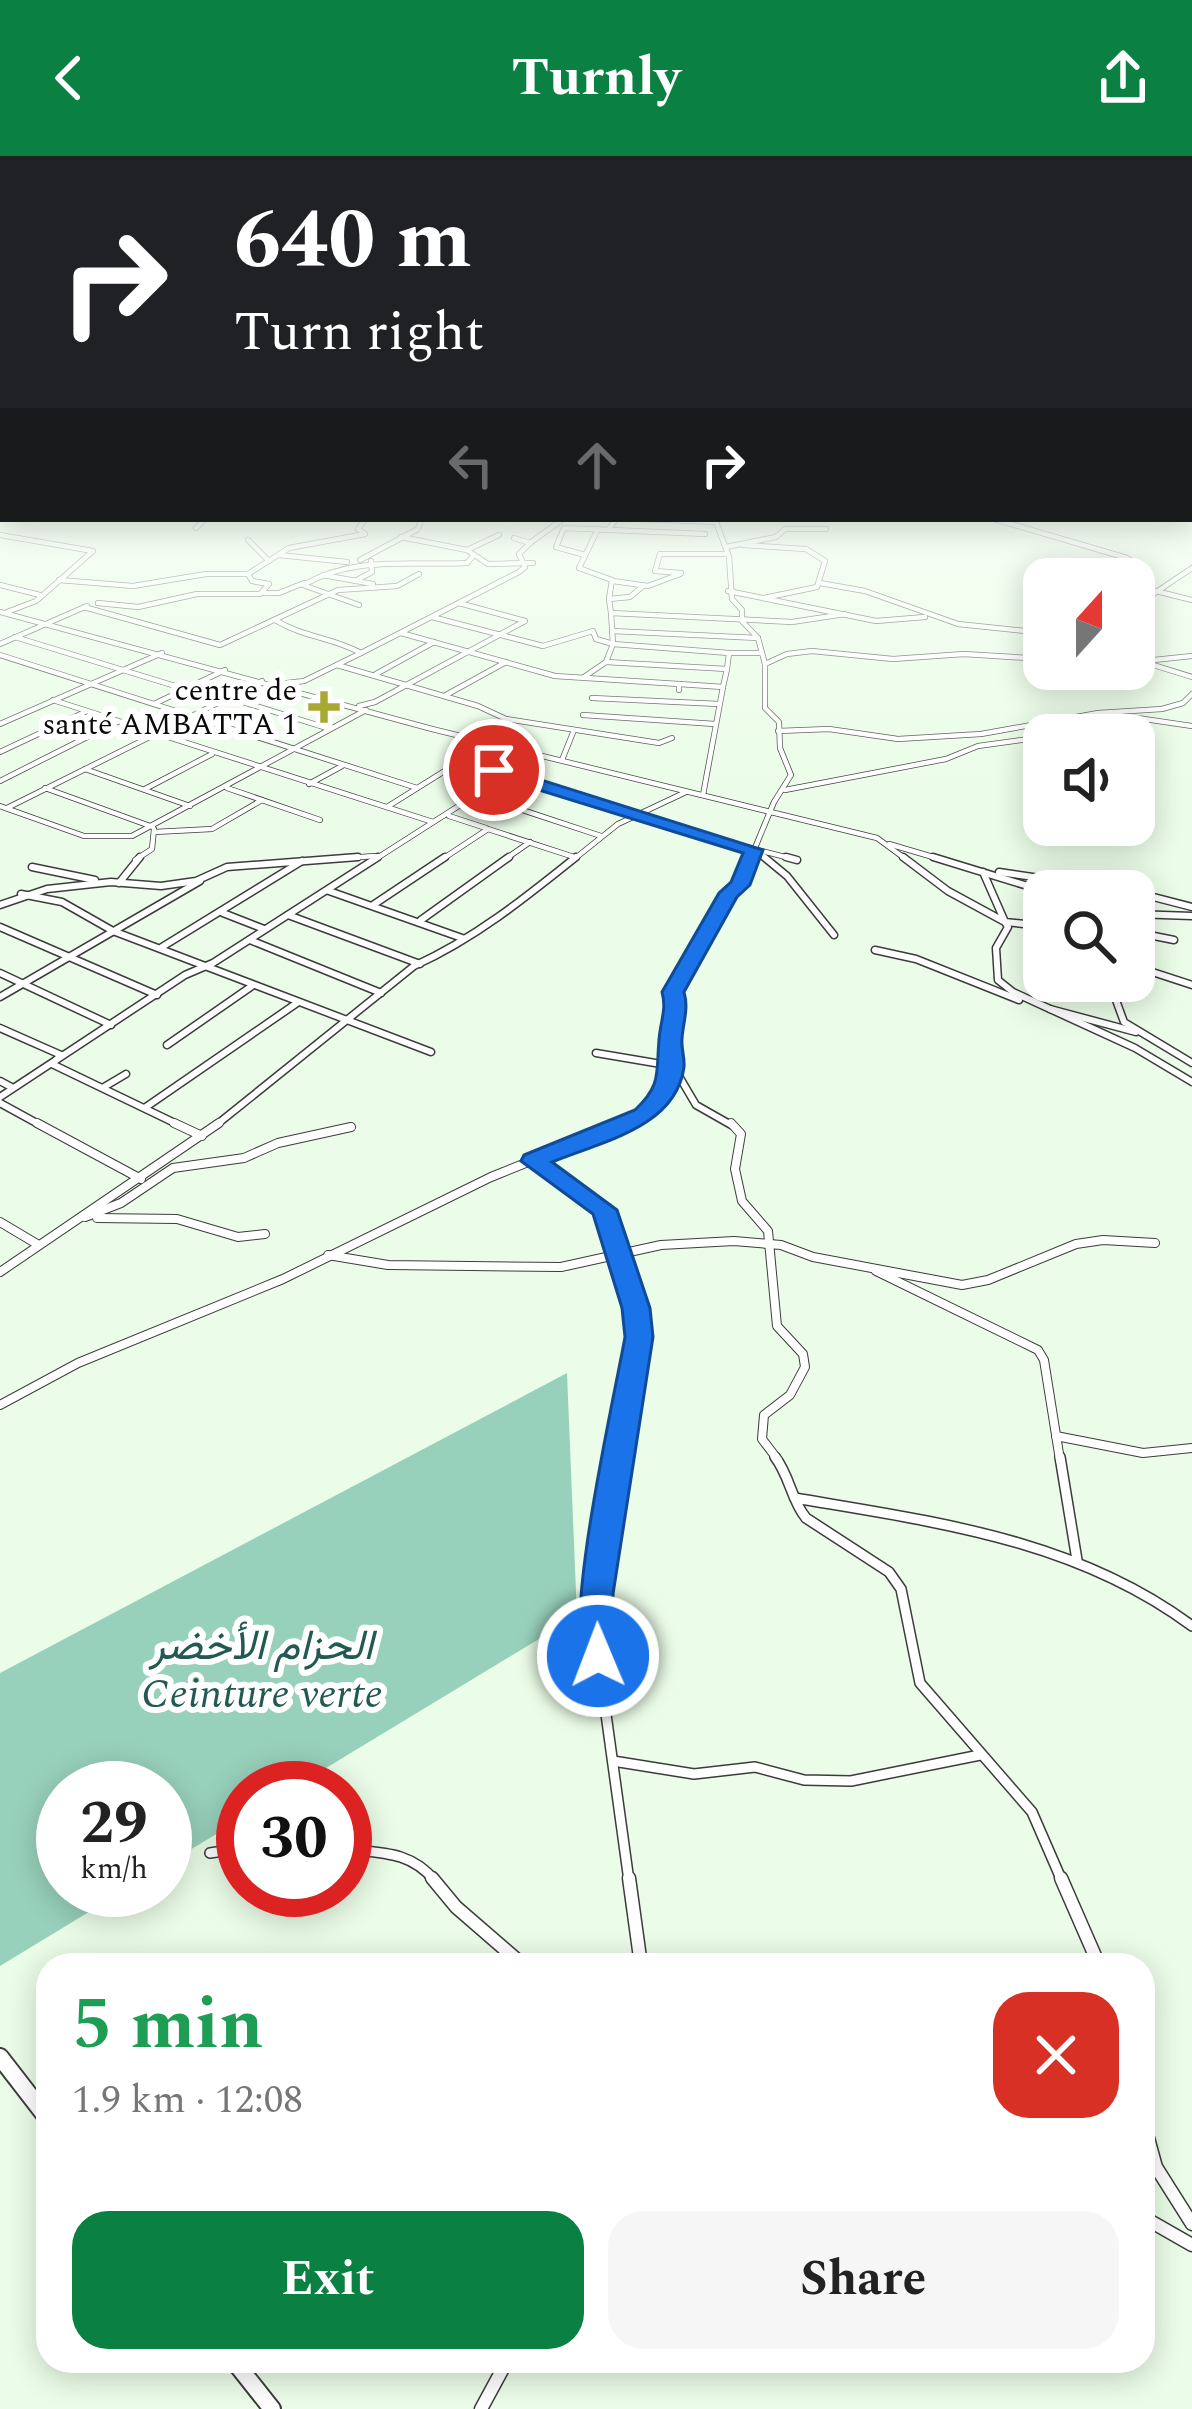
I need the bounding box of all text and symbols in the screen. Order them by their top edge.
text: Turnly [511,37,681,119]
icon: back [36,45,102,111]
icon: share [1090,45,1156,111]
text: 640 m [234,177,472,305]
icon: right [36,204,192,360]
text: Turn right [234,292,484,374]
icon: left [438,432,504,498]
icon: ahead [564,432,630,498]
icon: right [690,432,756,498]
north arrow [1023,558,1155,690]
map controls [1023,558,1155,1002]
place label: centre de santé AMBATTA 1 [42,668,297,748]
marker: centre de santé AMBATTA 1 [308,691,340,723]
button: sound [1023,714,1155,846]
pin [443,719,545,821]
icon: arrive [461,737,527,803]
button: search [1023,870,1155,1002]
position arrow [535,1593,661,1719]
park label: الحزام الأخضر Ceinture verte [141,1615,383,1726]
speed limit sign: 30 [216,1761,372,1917]
text: 29 [80,1778,148,1870]
text: km/h [80,1846,148,1892]
text: 5 min [72,1971,264,2080]
button: close [993,1992,1119,2118]
text: 1.9 km · 12:08 [72,2071,303,2130]
button: Exit [72,2211,584,2349]
button: Share [608,2211,1119,2349]

